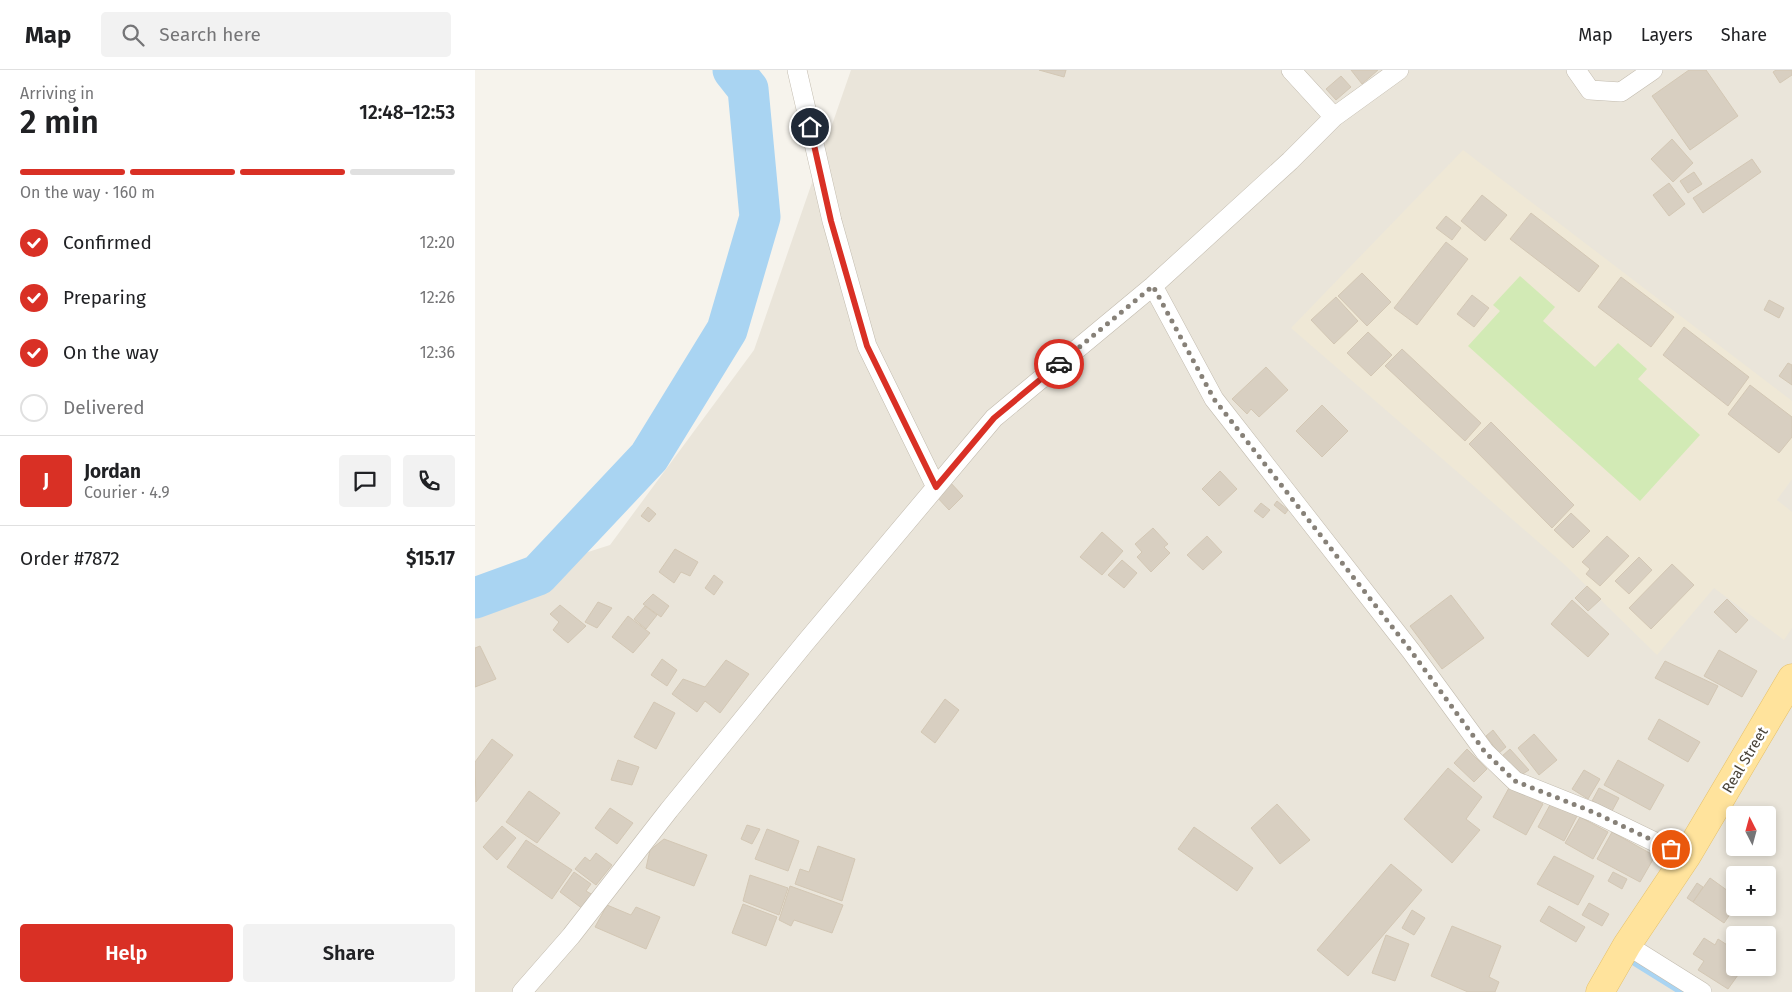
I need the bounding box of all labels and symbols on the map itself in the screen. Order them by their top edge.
pin [789,106,831,148]
courier [1034,339,1084,389]
street label: Real Street [1718,723,1772,796]
north arrow [1726,806,1776,856]
pin [1650,828,1692,870]

